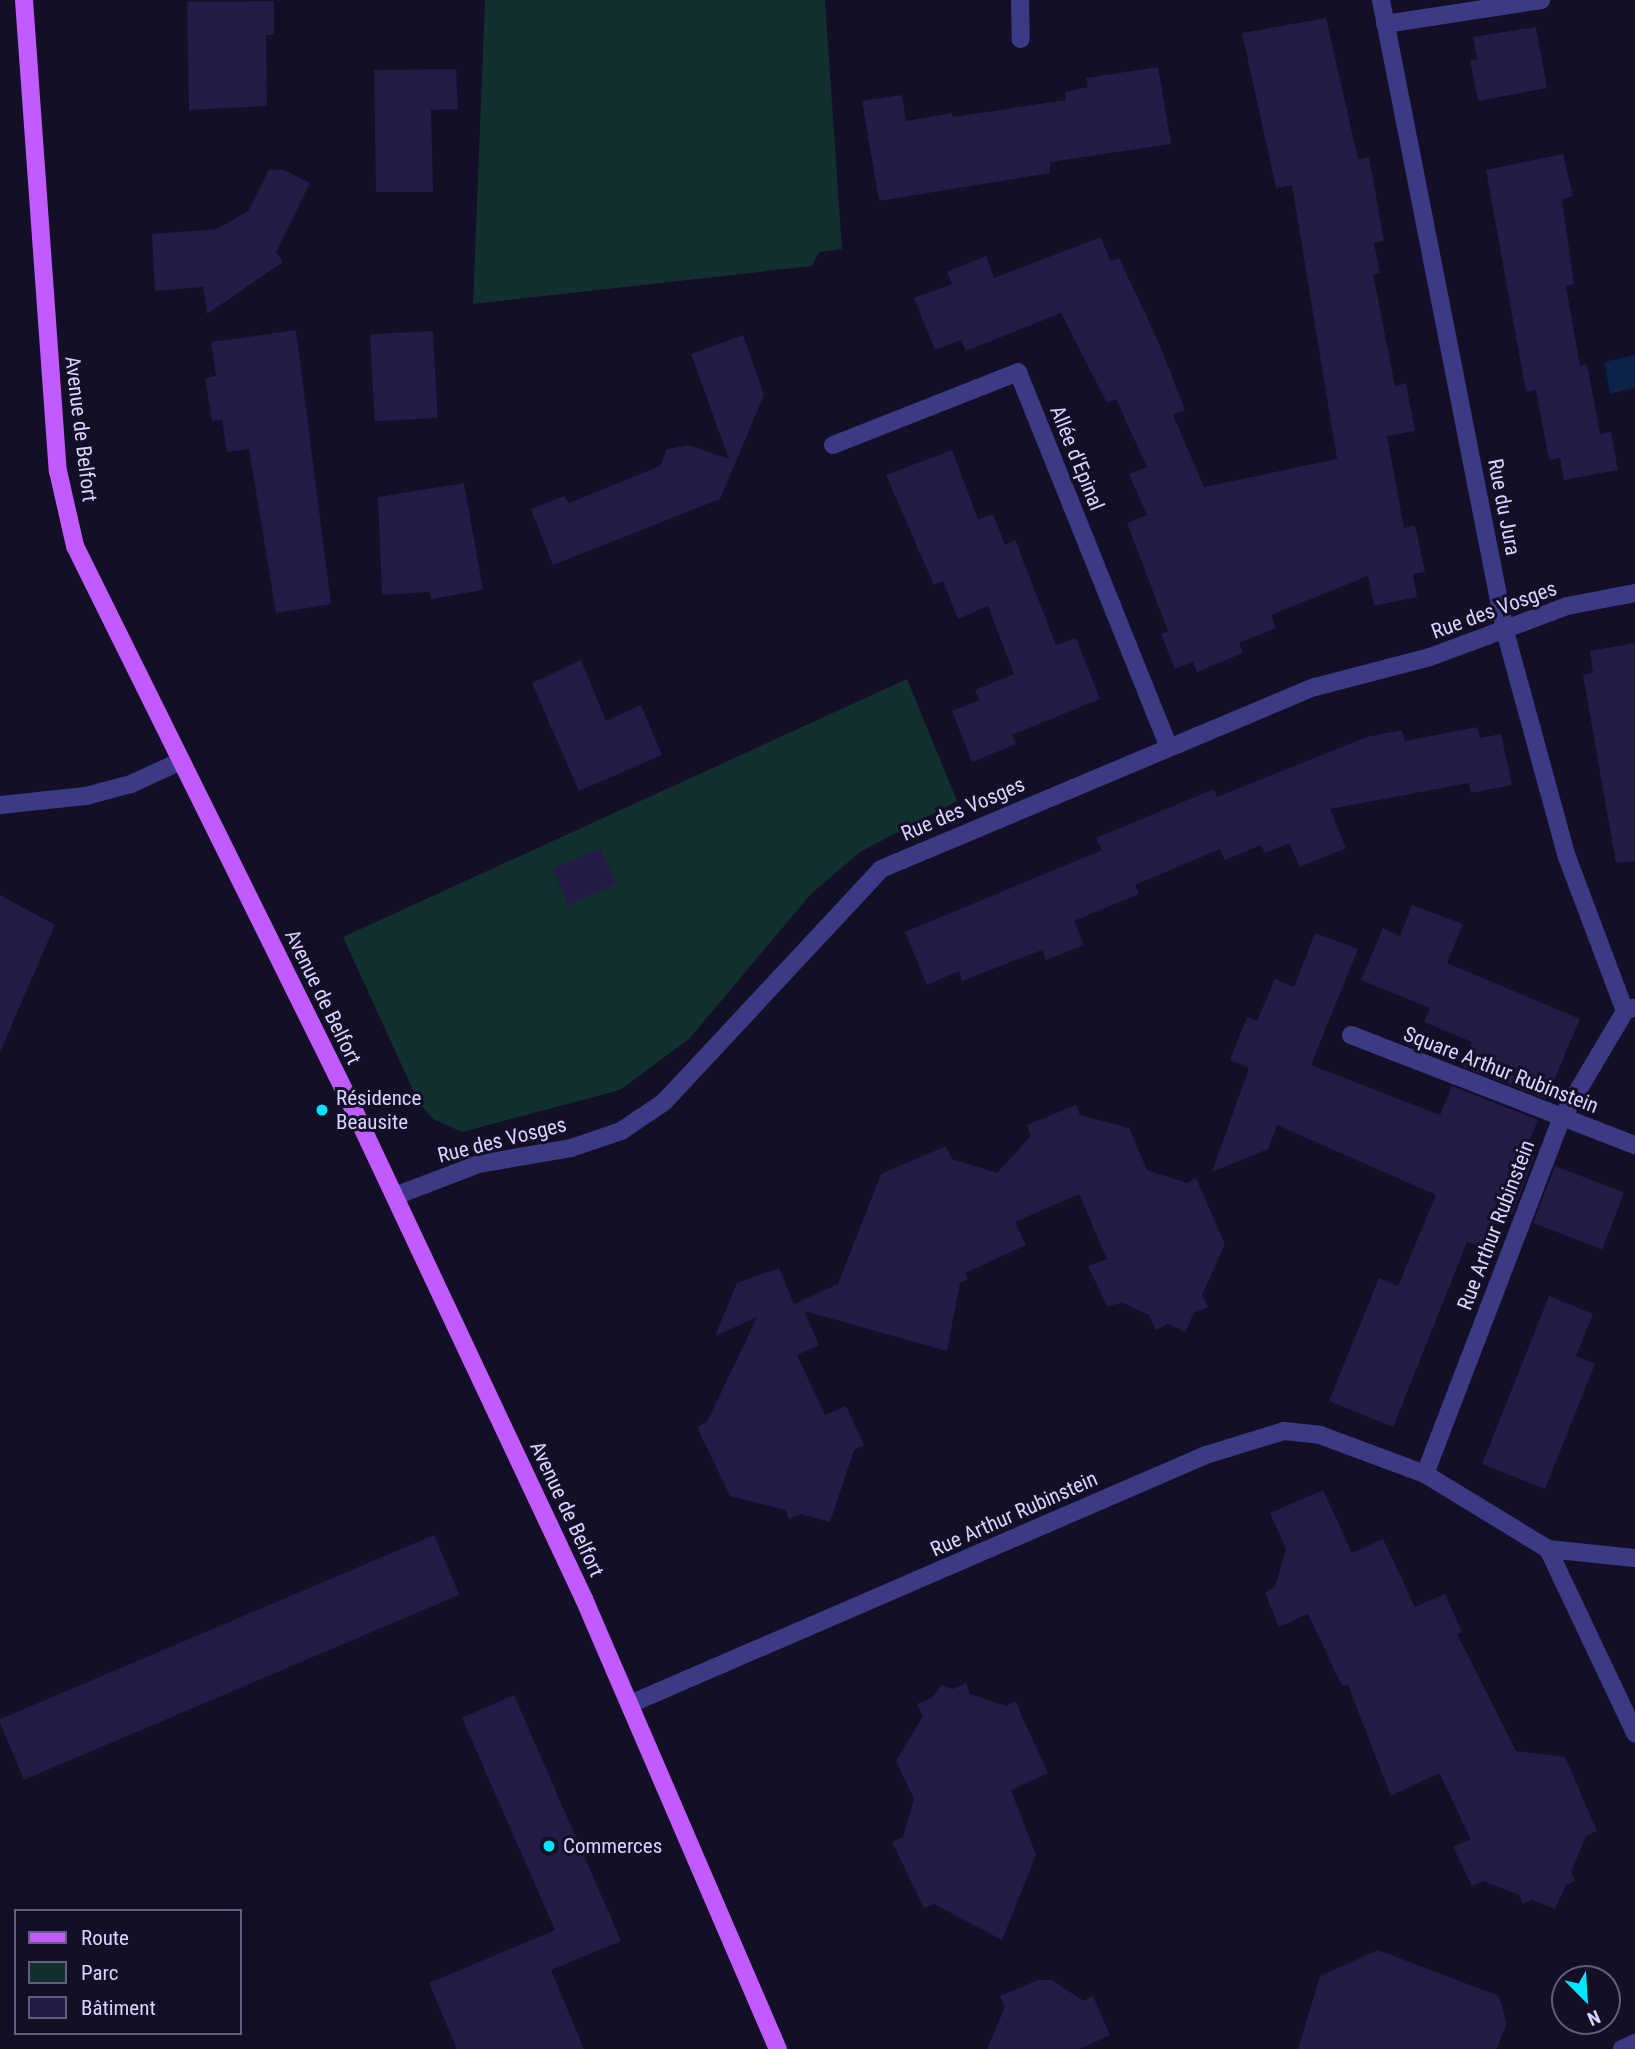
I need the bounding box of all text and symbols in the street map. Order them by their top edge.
street label: Avenue de Belfort [60,355,102,503]
street label: Allée d'Epinal [1045,402,1109,514]
street label: Rue du Jura [1482,457,1526,557]
street label: Rue des Vosges [1428,576,1560,644]
street label: Rue des Vosges [897,772,1029,846]
street label: Avenue de Belfort [279,926,367,1068]
street label: Square Arthur Rubinstein [1400,1021,1602,1119]
place label: Résidence Beausite [336,1085,421,1135]
marker: Résidence Beausite [314,1102,330,1118]
street label: Rue des Vosges [435,1112,569,1168]
street label: Rue Arthur Rubinstein [1452,1136,1540,1314]
street label: Avenue de Belfort [525,1437,609,1581]
street label: Rue Arthur Rubinstein [927,1466,1101,1562]
place label: Commerces [563,1833,662,1859]
marker: Commerces [541,1838,557,1854]
legend [14,1909,242,2035]
text: Route [81,1926,129,1950]
text: Parc [81,1961,119,1985]
north arrow [1551,1965,1621,2035]
text: Bâtiment [81,1996,156,2020]
text: N [1584,2005,1604,2031]

